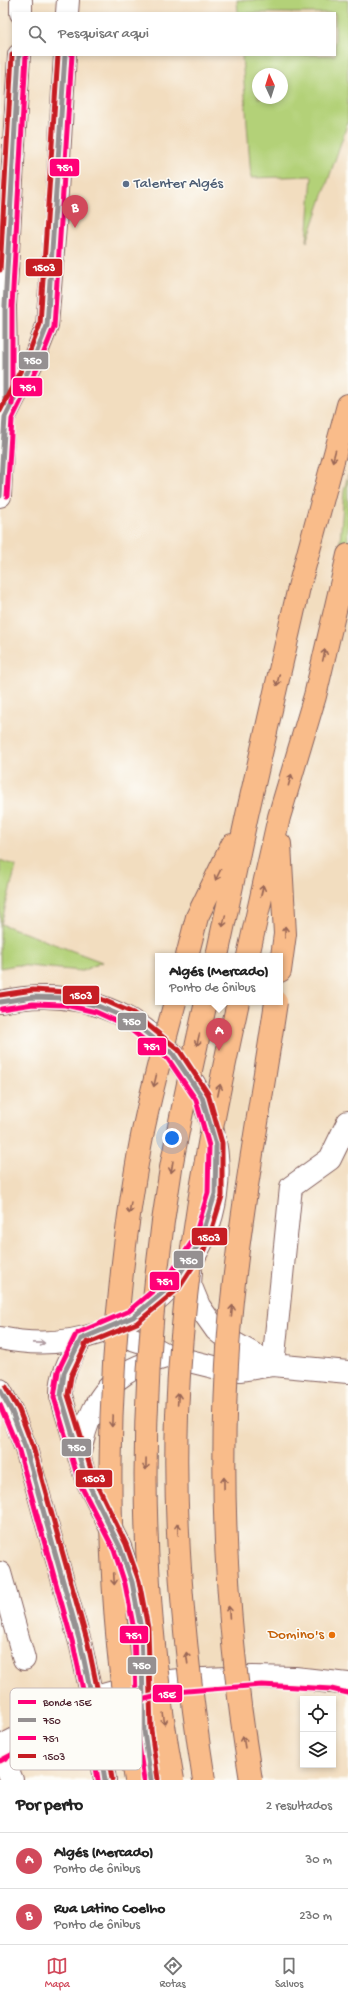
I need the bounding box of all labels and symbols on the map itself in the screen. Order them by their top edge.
north arrow [252,68,288,104]
line badge: 751 [49,158,80,177]
text: 751 [56,163,73,175]
place label: Talenter Algés [133,175,223,193]
marker: Talenter Algés [121,179,131,189]
pin: B [62,195,88,228]
line badge: 1503 [25,258,63,277]
text: 1503 [32,263,55,275]
line badge: 750 [18,351,49,370]
text: 750 [23,356,43,368]
line badge: 751 [12,377,43,397]
text: 751 [19,383,36,395]
one-way arrow [330,449,337,462]
one-way arrow [321,648,329,661]
one-way arrow [273,673,281,686]
one-way arrow [287,774,294,787]
one-way arrow [214,869,221,881]
one-way arrow [259,884,267,897]
one-way arrow [220,915,228,928]
one-way arrow [281,926,289,939]
line badge: 1503 [62,985,100,1005]
text: 1503 [69,991,92,1003]
line badge: 750 [117,1012,147,1031]
text: 750 [122,1017,142,1029]
pin: A [206,1018,232,1051]
one-way arrow [193,1033,201,1046]
line badge: 751 [137,1037,167,1056]
text: 751 [143,1042,160,1054]
one-way arrow [151,1074,159,1087]
one-way arrow [215,1083,223,1096]
your location [162,1128,182,1148]
one-way arrow [167,1160,175,1173]
one-way arrow [126,1201,134,1214]
line badge: 1503 [191,1227,228,1246]
text: 1503 [197,1233,220,1245]
line badge: 750 [173,1250,204,1269]
text: 750 [179,1256,199,1268]
line badge: 751 [149,1271,180,1291]
text: 751 [156,1277,173,1289]
one-way arrow [228,1305,235,1318]
one-way arrow [32,1339,45,1347]
one-way arrow [175,1393,182,1406]
one-way arrow [108,1414,116,1427]
line badge: 750 [61,1438,92,1457]
text: 750 [67,1443,87,1455]
one-way arrow [142,1457,150,1470]
line badge: 1503 [75,1469,113,1488]
text: 1503 [82,1474,105,1486]
one-way arrow [220,1477,228,1490]
one-way arrow [174,1523,182,1536]
one-way arrow [110,1572,118,1585]
one-way arrow [225,1606,232,1619]
line badge: 751 [119,1625,149,1644]
place label: Domino's [267,1626,324,1644]
marker: Domino's [327,1630,337,1640]
text: 751 [125,1631,142,1643]
one-way arrow [183,1652,191,1665]
line badge: 750 [127,1656,157,1675]
text: 750 [132,1661,152,1673]
line badge: 15E [152,1684,183,1703]
legend [10,1688,142,1770]
text: 15E [157,1690,177,1702]
text: Bonde 15E [42,1698,93,1710]
one-way arrow [160,1712,168,1725]
text: 750 [42,1716,61,1728]
text: 751 [42,1734,59,1746]
one-way arrow [240,1735,248,1748]
text: 1503 [42,1752,65,1764]

